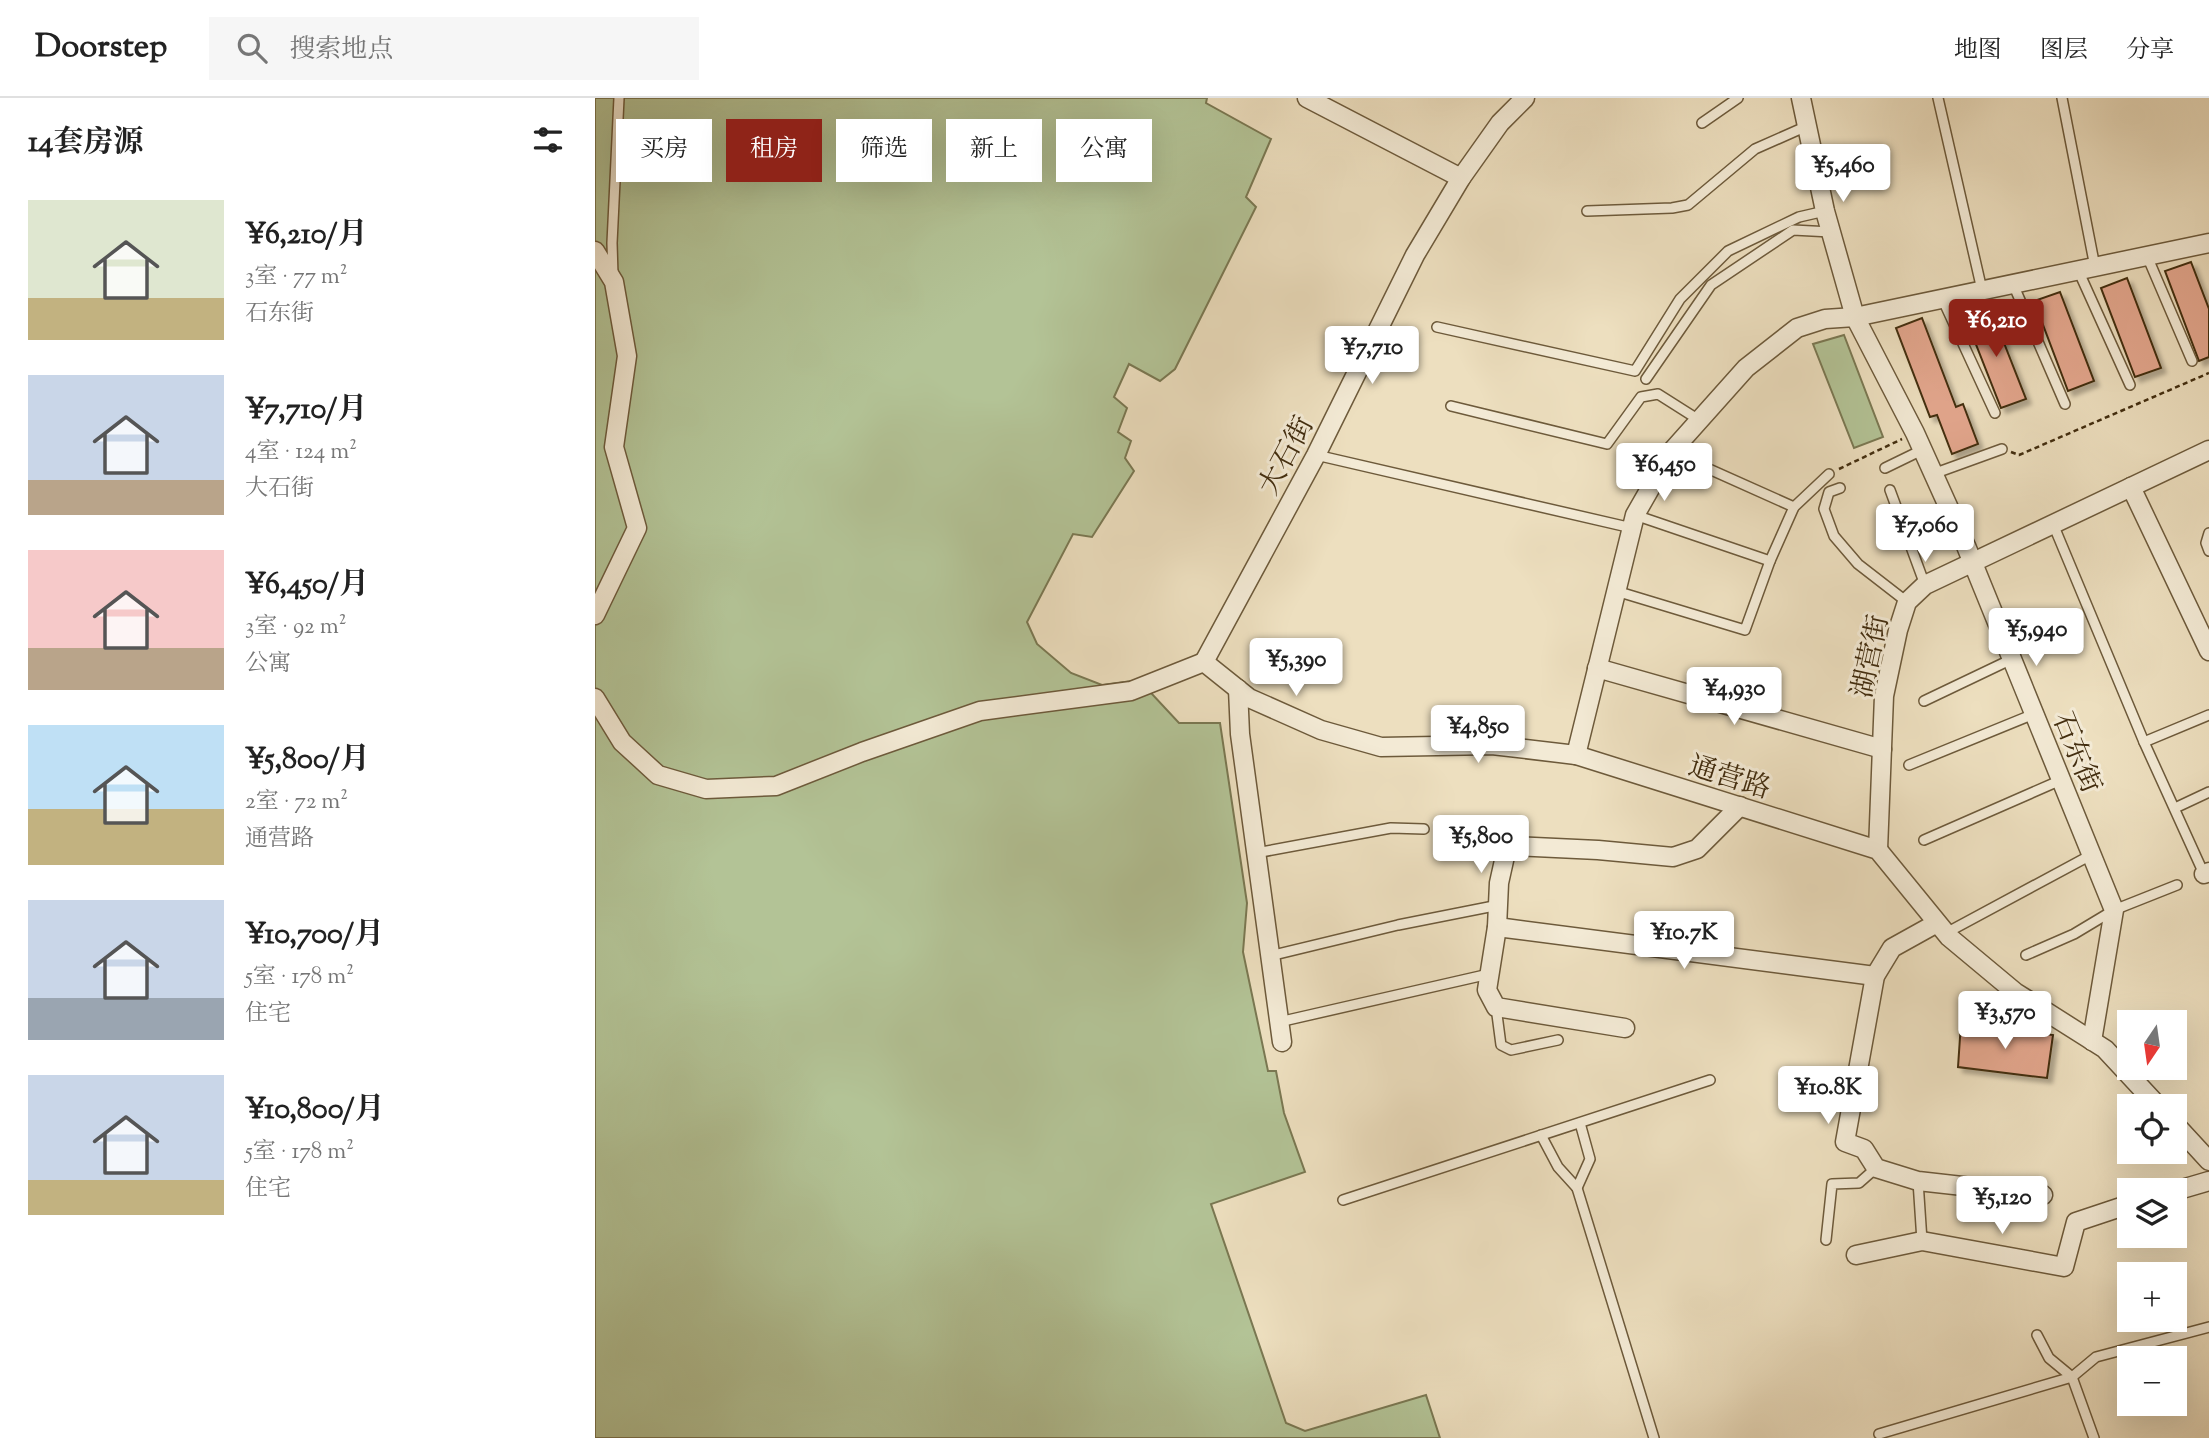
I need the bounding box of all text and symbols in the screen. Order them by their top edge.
search box [209,17,699,80]
text: Doorstep [35,24,167,72]
icon: search [233,29,271,67]
text: 搜索地点 [289,32,393,69]
text: 地图 [1954,34,2002,68]
text: 图层 [2040,34,2088,68]
text: 分享 [2126,34,2174,68]
chip: 买房 [616,119,712,182]
chip: 租房 [726,119,822,182]
chip: 筛选 [836,119,932,182]
chip: 新上 [946,119,1042,182]
chip: 公寓 [1056,119,1152,182]
icon: filters [529,121,567,159]
text: 14套房源 [28,122,143,165]
pin: ¥5,460 [1786,144,1900,204]
text: ¥5,460 [1811,150,1875,183]
text: ¥6,210/月 [245,214,368,257]
icon: home [84,228,168,312]
text: 3室 · 77 m² [245,261,348,294]
text: 石东街 [245,298,314,331]
pin: ¥6,210 [1939,300,2053,359]
text: ¥6,210 [1965,305,2027,338]
pin: ¥7,710 [1315,327,1429,386]
text: ¥7,710 [1341,332,1403,365]
text: ¥7,710/月 [245,389,367,432]
icon: home [84,403,168,487]
street label: 大石街 [1250,410,1325,503]
text: 4室 · 124 m² [245,436,357,469]
pin: ¥6,450 [1607,444,1721,503]
text: ¥6,450 [1632,449,1696,482]
text: 大石街 [245,473,314,506]
pin: ¥7,060 [1868,504,1982,564]
text: ¥7,060 [1892,510,1958,543]
text: ¥6,450/月 [245,564,369,607]
icon: home [84,578,168,662]
pin: ¥5,940 [1979,608,2093,668]
text: 3室 · 92 m² [245,611,347,644]
street label: 湖营街 [1844,611,1900,702]
text: ¥5,940 [2005,614,2067,647]
pin: ¥5,390 [1239,638,1353,698]
text: ¥5,390 [1266,644,1326,677]
text: 公寓 [245,648,291,681]
pin: ¥4,930 [1677,668,1791,727]
text: ¥4,930 [1703,673,1765,706]
pin: ¥4,850 [1421,706,1535,765]
street label: 石东街 [2041,707,2109,800]
text: ¥4,850 [1447,711,1509,744]
text: ¥5,800/月 [245,739,370,782]
street label: 通营路 [1683,747,1775,810]
icon: home [84,753,168,837]
text: 2室 · 72 m² [245,786,348,819]
pin: ¥5,800 [1424,816,1538,875]
text: ¥5,800 [1449,821,1513,854]
text: 通营路 [245,823,314,856]
pin: ¥10.7K [1627,912,1741,971]
text: ¥10,700/月 [245,914,384,957]
text: ¥10.7K [1650,917,1718,950]
icon: home [84,928,168,1012]
text: 5室 · 178 m² [245,961,354,994]
pin: ¥3,570 [1948,992,2062,1051]
text: ¥3,570 [1974,997,2036,1030]
text: 住宅 [245,998,291,1031]
north arrow [2117,1010,2187,1080]
map controls [2117,1010,2187,1416]
pin: ¥10.8K [1771,1066,1885,1126]
text: ¥10.8K [1794,1072,1862,1105]
text: ¥10,800/月 [245,1089,385,1132]
button: locate [2117,1094,2187,1164]
icon: home [84,1103,168,1187]
text: 5室 · 178 m² [245,1136,354,1169]
text: 住宅 [245,1173,291,1206]
pin: ¥5,120 [1945,1176,2059,1236]
button: layers [2117,1178,2187,1248]
text: ¥5,120 [1972,1182,2032,1215]
button: + [2117,1262,2187,1332]
button: − [2117,1346,2187,1416]

